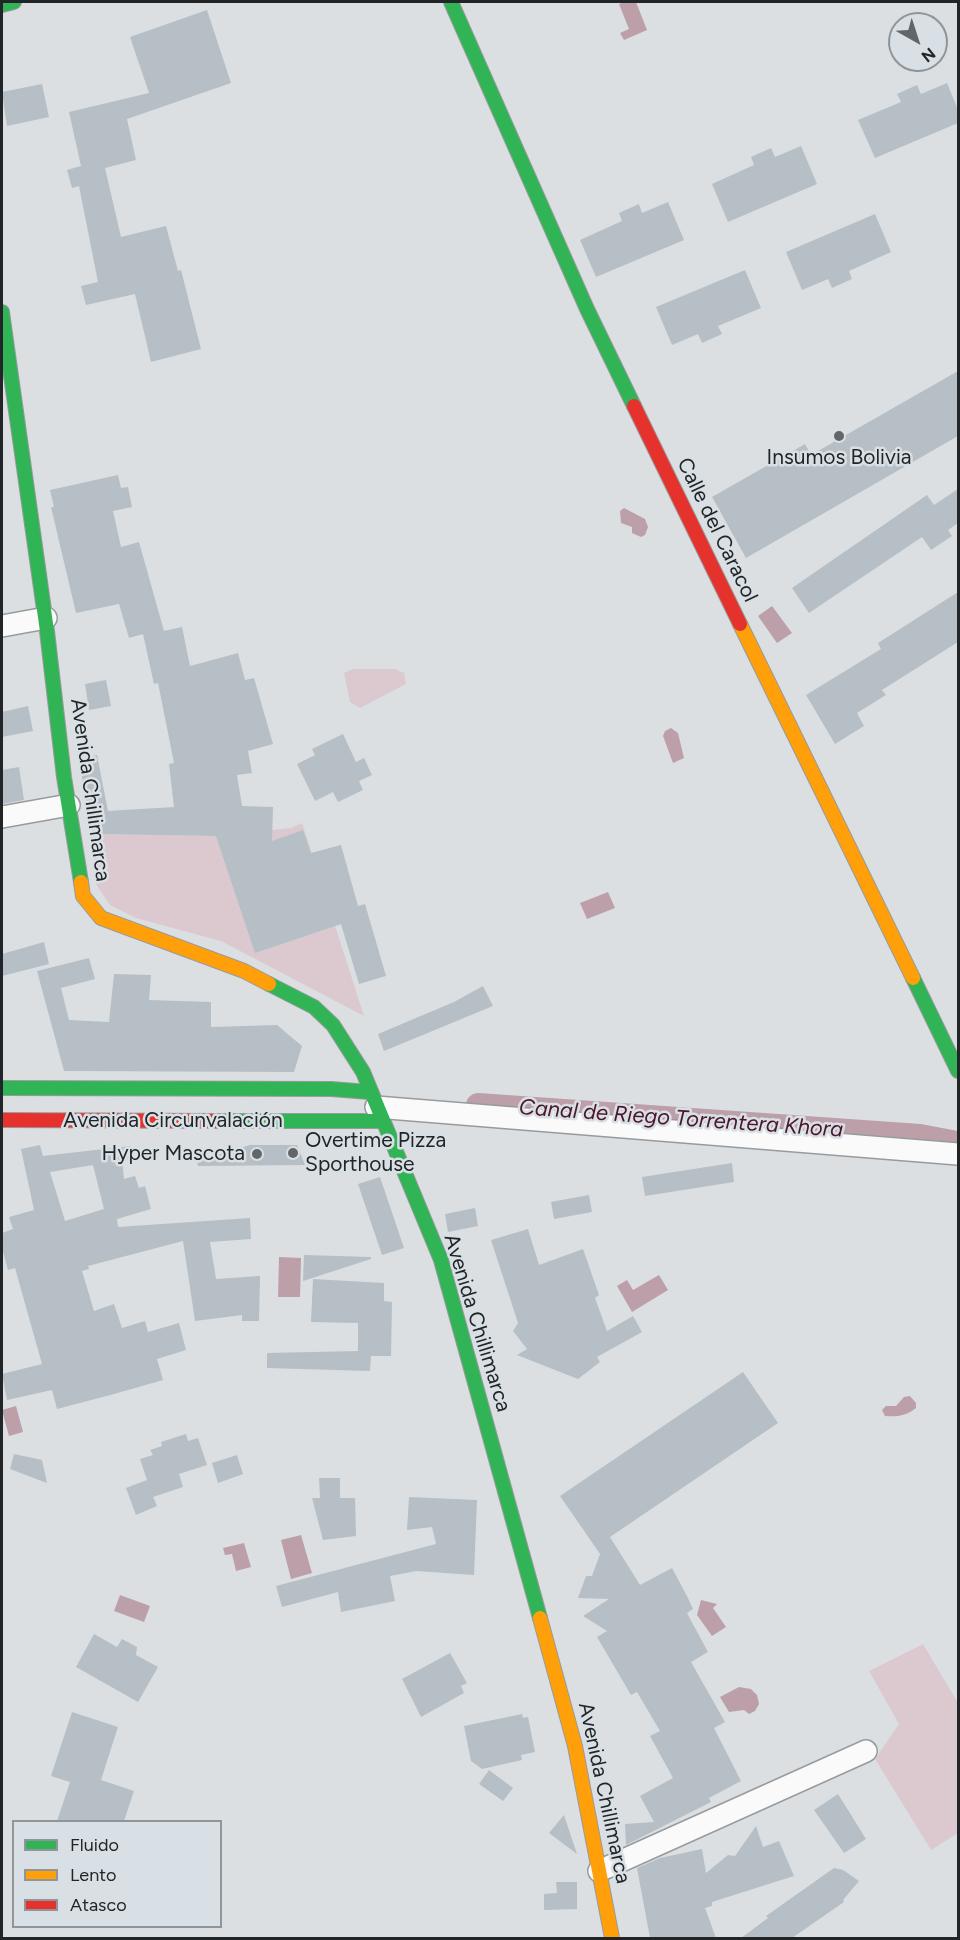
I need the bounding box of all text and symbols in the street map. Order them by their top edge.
north arrow [888,12,948,72]
text: N [918,44,939,66]
marker: Insumos Bolivia [832,429,846,443]
place label: Insumos Bolivia [767,445,911,471]
street label: Calle del Caracol [671,454,763,606]
street label: Avenida Chillimarca [65,697,115,883]
water label: Canal de Riego Torrentera Khora [518,1095,844,1143]
street label: Avenida Circunvalación [63,1108,283,1134]
place label: Overtime Pizza Sporthouse [305,1128,446,1178]
place label: Hyper Mascota [102,1141,245,1167]
marker: Overtime Pizza Sporthouse [286,1146,300,1160]
marker: Hyper Mascota [250,1147,264,1161]
street label: Avenida Chillimarca [438,1231,516,1415]
street label: Avenida Chillimarca [572,1700,636,1886]
legend [12,1820,222,1928]
text: Fluido [70,1834,119,1856]
text: Lento [70,1864,116,1886]
text: Atasco [70,1894,127,1916]

